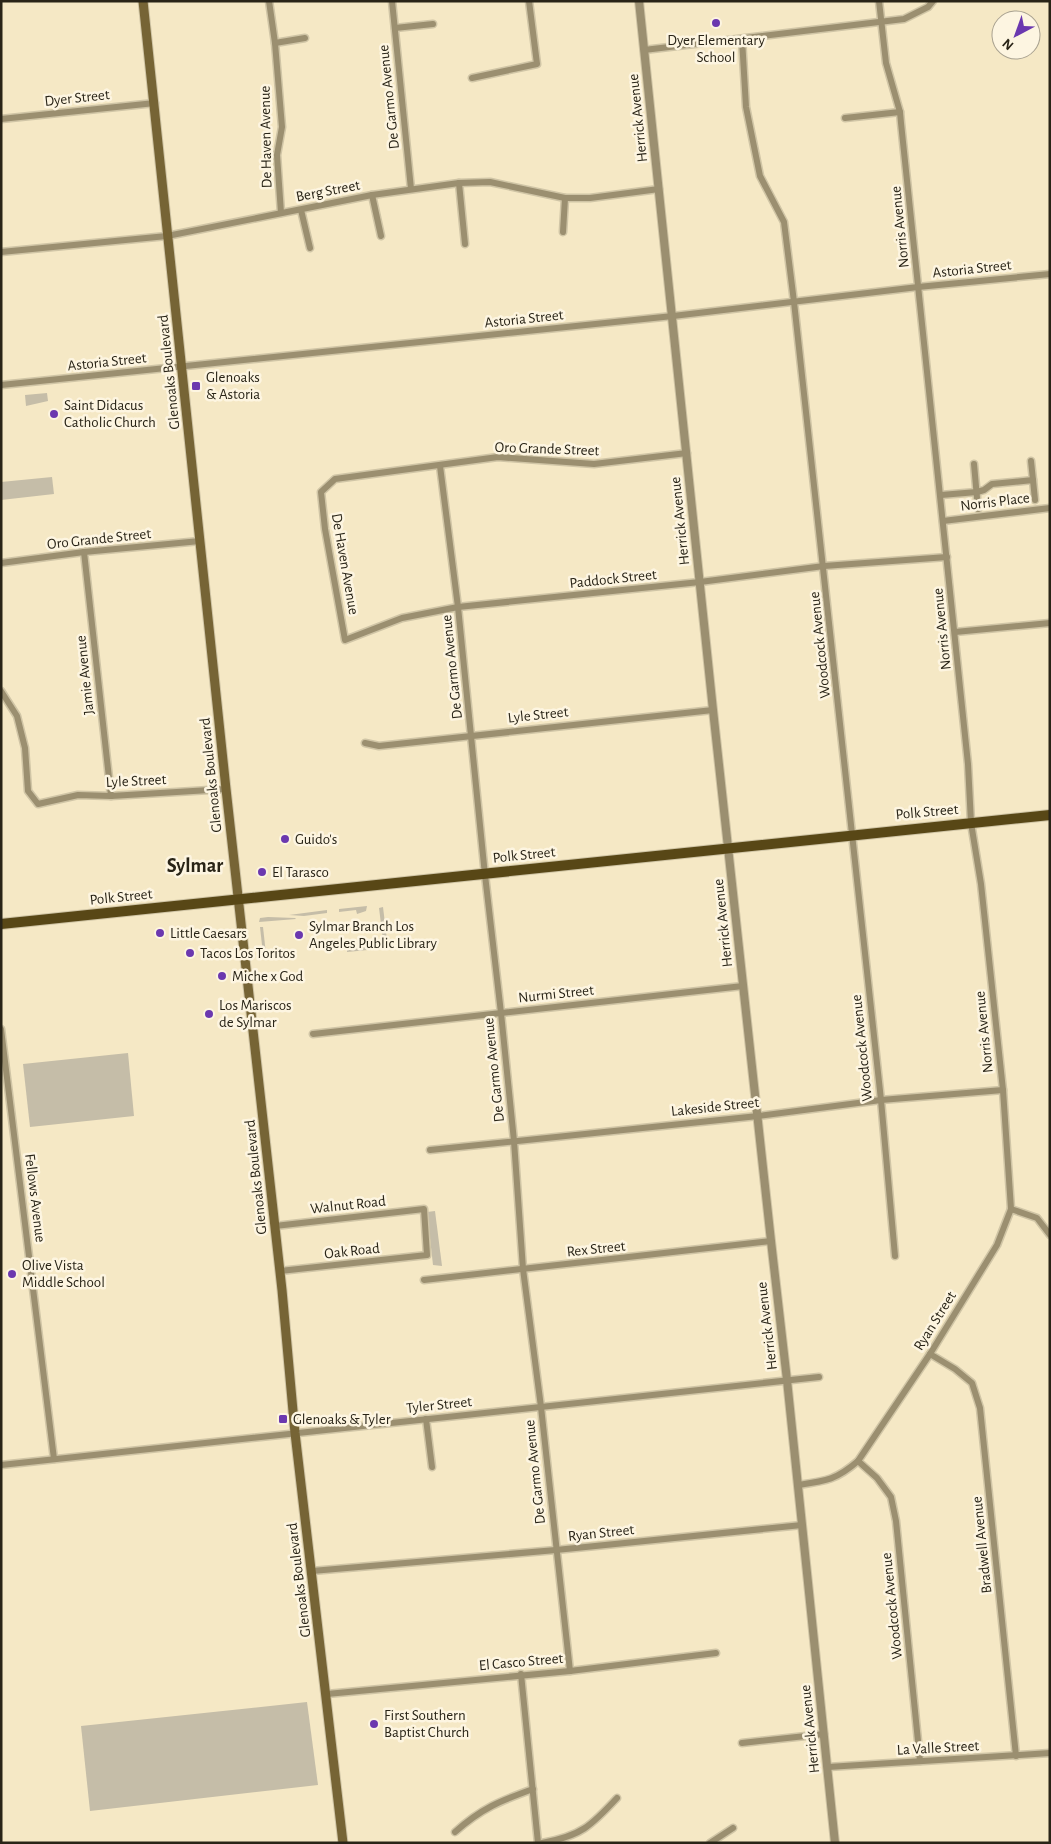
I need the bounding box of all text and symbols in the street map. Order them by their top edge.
north arrow [991,10,1041,60]
marker: Dyer Elementary School [710,17,722,29]
place label: Dyer Elementary School [667,33,765,65]
text: N [1000,36,1016,53]
street label: De Garmo Avenue [376,44,402,150]
street label: Herrick Avenue [626,73,650,163]
street label: De Haven Avenue [258,85,274,189]
street label: Dyer Street [44,87,111,109]
street label: Berg Street [295,177,361,205]
street label: Norris Avenue [888,185,912,269]
street label: Astoria Street [932,257,1012,281]
street label: Astoria Street [484,307,564,331]
street label: Glenoaks Boulevard [155,314,182,430]
street label: Astoria Street [67,350,147,374]
place label: Glenoaks & Astoria [206,370,260,402]
marker: Glenoaks & Astoria [190,380,202,392]
place label: Saint Didacus Catholic Church [64,398,156,430]
marker: Saint Didacus Catholic Church [48,408,60,420]
street label: Oro Grande Street [494,440,600,458]
street label: Herrick Avenue [668,476,692,566]
street label: Norris Place [960,490,1031,514]
street label: De Haven Avenue [329,512,361,616]
street label: Oro Grande Street [46,526,152,552]
street label: Paddock Street [569,567,658,591]
street label: Norris Avenue [930,587,954,671]
street label: Woodcock Avenue [807,591,833,699]
street label: De Garmo Avenue [439,614,465,720]
street label: Jamie Avenue [73,634,97,716]
street label: Lyle Street [507,704,569,726]
street label: Glenoaks Boulevard [197,717,224,833]
street label: Lyle Street [105,772,167,790]
street label: Polk Street [895,802,959,822]
place label: Guido's [295,832,337,847]
marker: Guido's [279,833,291,845]
street label: Polk Street [492,844,556,866]
district label: Sylmar [167,856,223,876]
place label: El Tarasco [272,865,329,880]
marker: El Tarasco [256,866,268,878]
street label: Herrick Avenue [711,878,735,968]
street label: Polk Street [89,886,153,908]
place label: Sylmar Branch Los Angeles Public Library [309,919,438,951]
place label: Little Caesars [170,926,247,941]
marker: Little Caesars [154,927,166,939]
marker: Sylmar Branch Los Angeles Public Library [293,929,305,941]
place label: Tacos Los Toritos [200,946,295,961]
marker: Tacos Los Toritos [184,947,196,959]
place label: Miche x God [232,969,303,984]
marker: Miche x God [216,970,228,982]
street label: Nurmi Street [517,983,595,1005]
street label: Norris Avenue [972,990,996,1074]
street label: Woodcock Avenue [849,994,875,1102]
place label: Los Mariscos de Sylmar [219,998,292,1030]
marker: Los Mariscos de Sylmar [203,1008,215,1020]
street label: De Garmo Avenue [481,1017,507,1123]
street label: Lakeside Street [670,1095,760,1119]
street label: Glenoaks Boulevard [242,1119,269,1235]
street label: Fellows Avenue [22,1153,48,1243]
street label: Walnut Road [310,1194,387,1216]
street label: Rex Street [566,1238,626,1260]
street label: Oak Road [324,1241,381,1261]
place label: Olive Vista Middle School [22,1258,105,1290]
marker: Olive Vista Middle School [6,1268,18,1280]
street label: Herrick Avenue [754,1281,780,1371]
street label: Ryan Street [911,1289,959,1353]
street label: Tyler Street [405,1394,473,1416]
place label: Glenoaks & Tyler [293,1412,391,1427]
marker: Glenoaks & Tyler [277,1413,289,1425]
street label: De Garmo Avenue [522,1419,548,1525]
street label: Bradwell Avenue [969,1496,995,1594]
street label: Glenoaks Boulevard [284,1522,313,1638]
street label: Ryan Street [567,1522,635,1544]
street label: Woodcock Avenue [879,1552,905,1660]
street label: El Casco Street [478,1651,564,1673]
street label: Herrick Avenue [798,1684,822,1774]
place label: First Southern Baptist Church [384,1708,469,1740]
marker: First Southern Baptist Church [368,1718,380,1730]
street label: La Valle Street [896,1738,980,1758]

